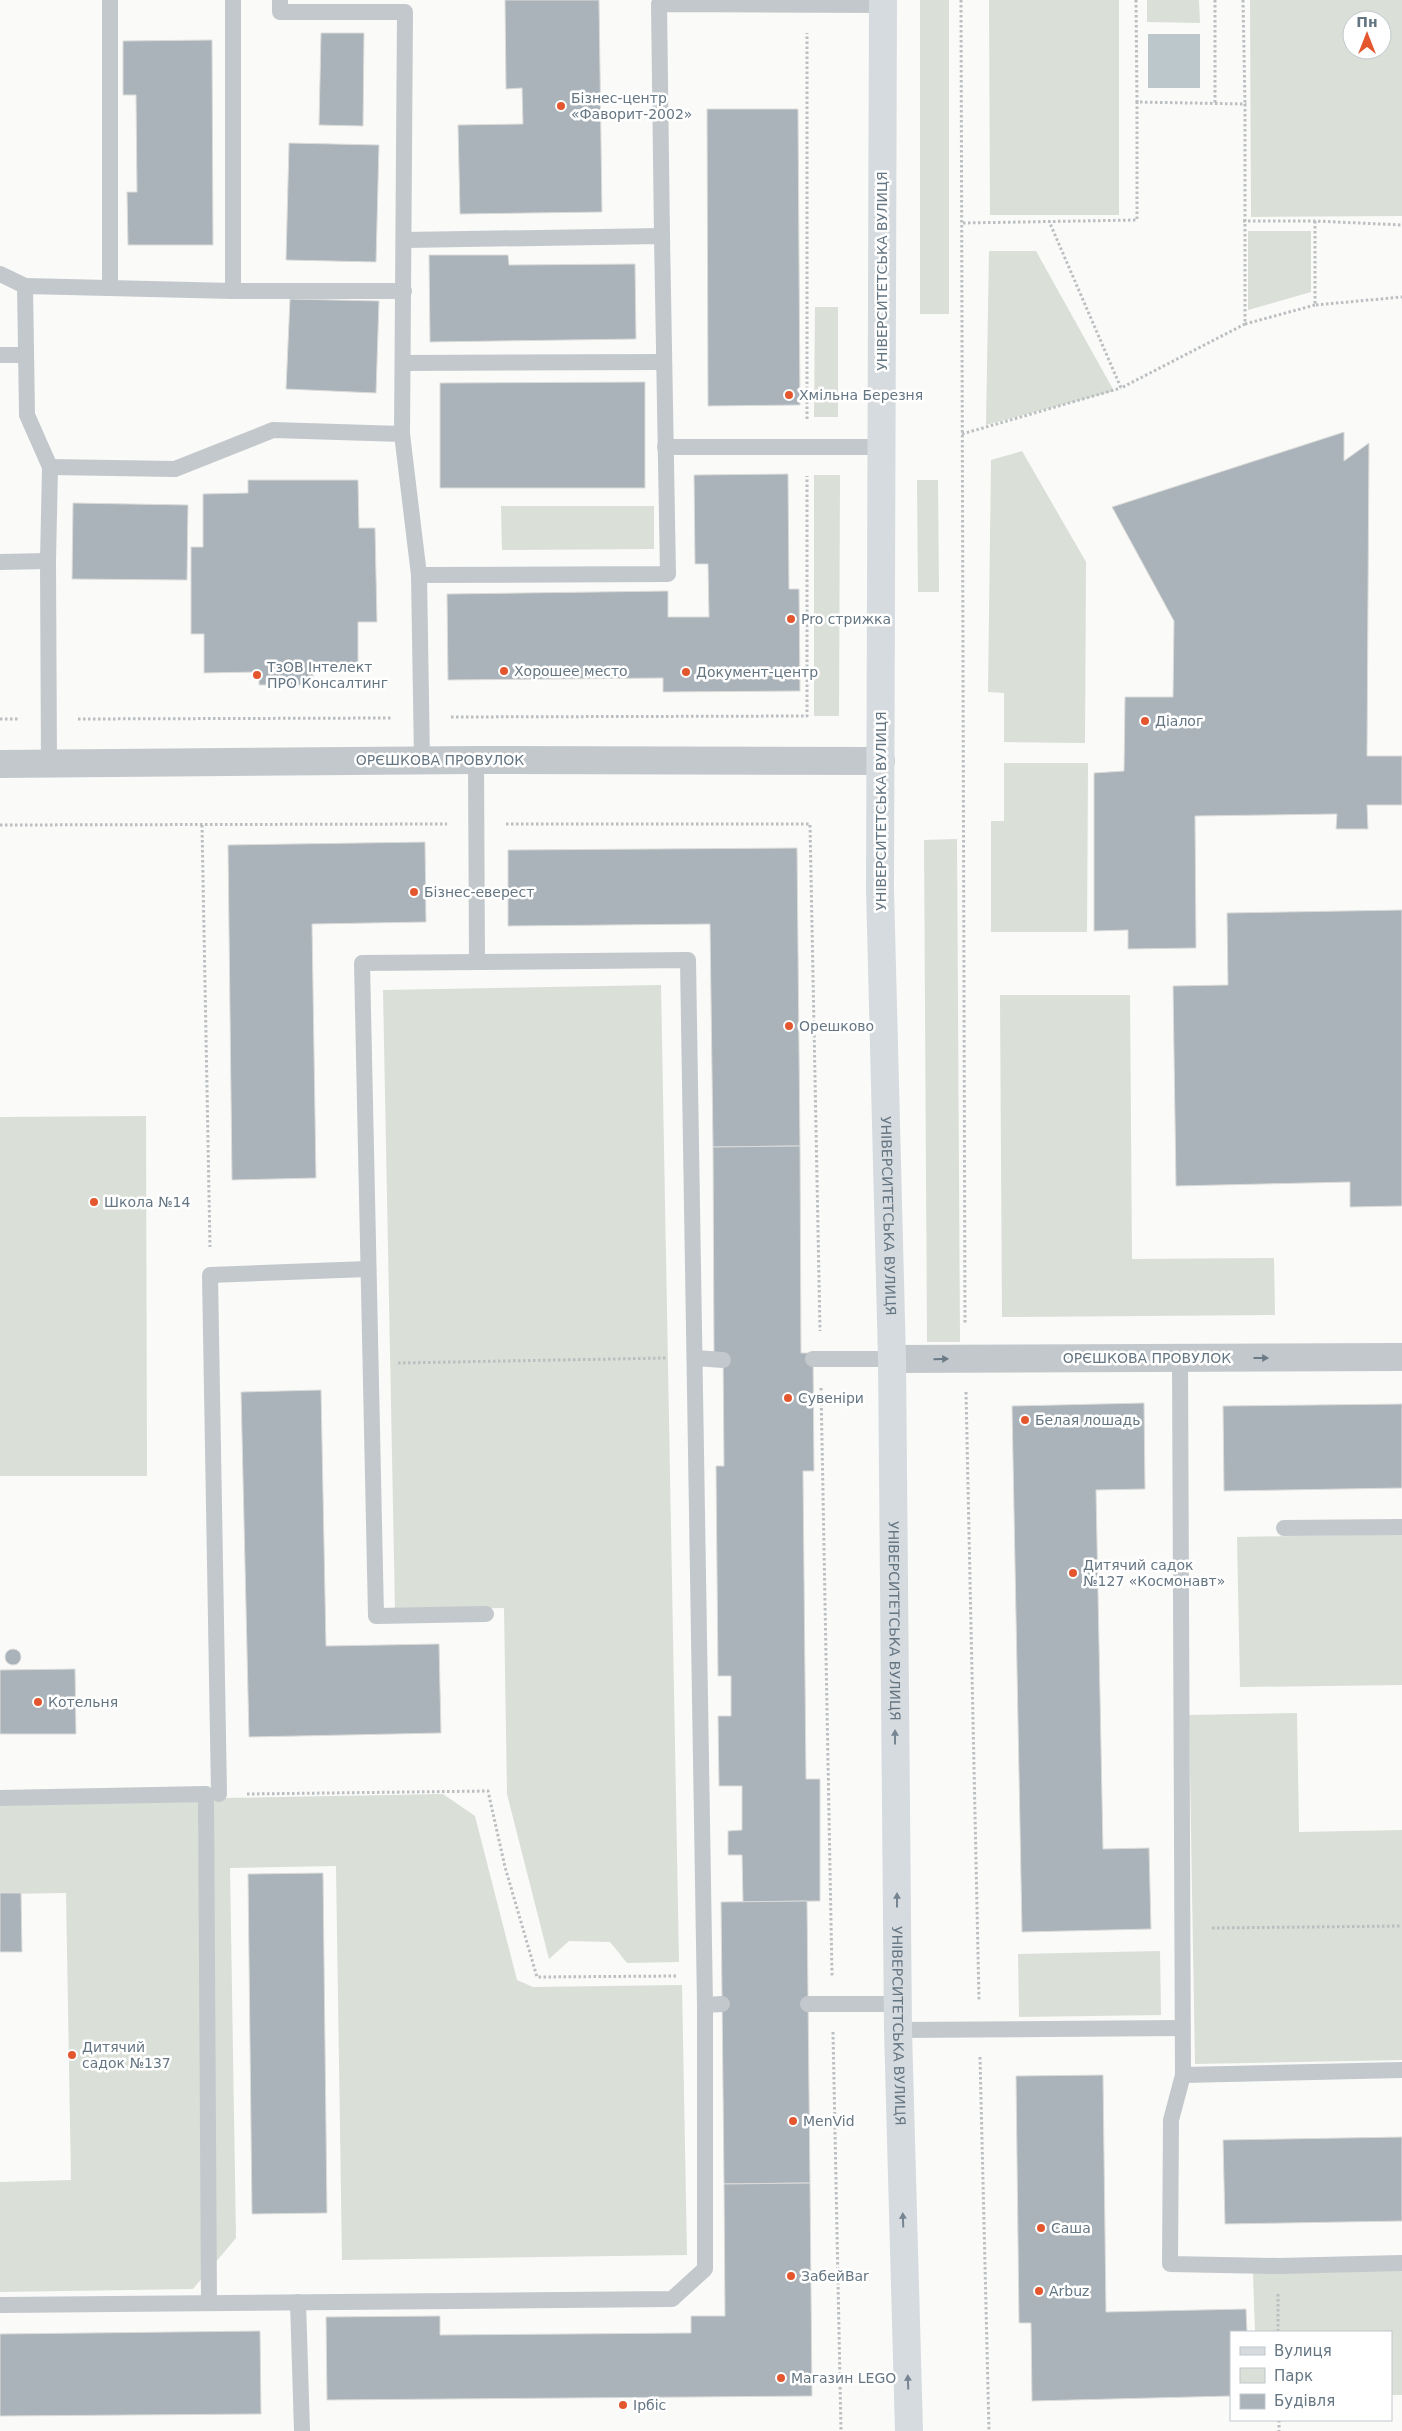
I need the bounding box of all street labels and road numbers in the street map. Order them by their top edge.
street label: УНІВЕРСИТЕТСЬКА ВУЛИЦЯ [874,171,890,371]
street label: УНІВЕРСИТЕТСЬКА ВУЛИЦЯ [873,711,889,911]
street label: ОРЄШКОВА ПРОВУЛОК [356,752,524,768]
street label: УНІВЕРСИТЕТСЬКА ВУЛИЦЯ [878,1116,899,1316]
street label: ОРЄШКОВА ПРОВУЛОК [1063,1350,1231,1366]
street label: УНІВЕРСИТЕТСЬКА ВУЛИЦЯ [885,1521,903,1721]
street label: УНІВЕРСИТЕТСЬКА ВУЛИЦЯ [889,1926,909,2126]

